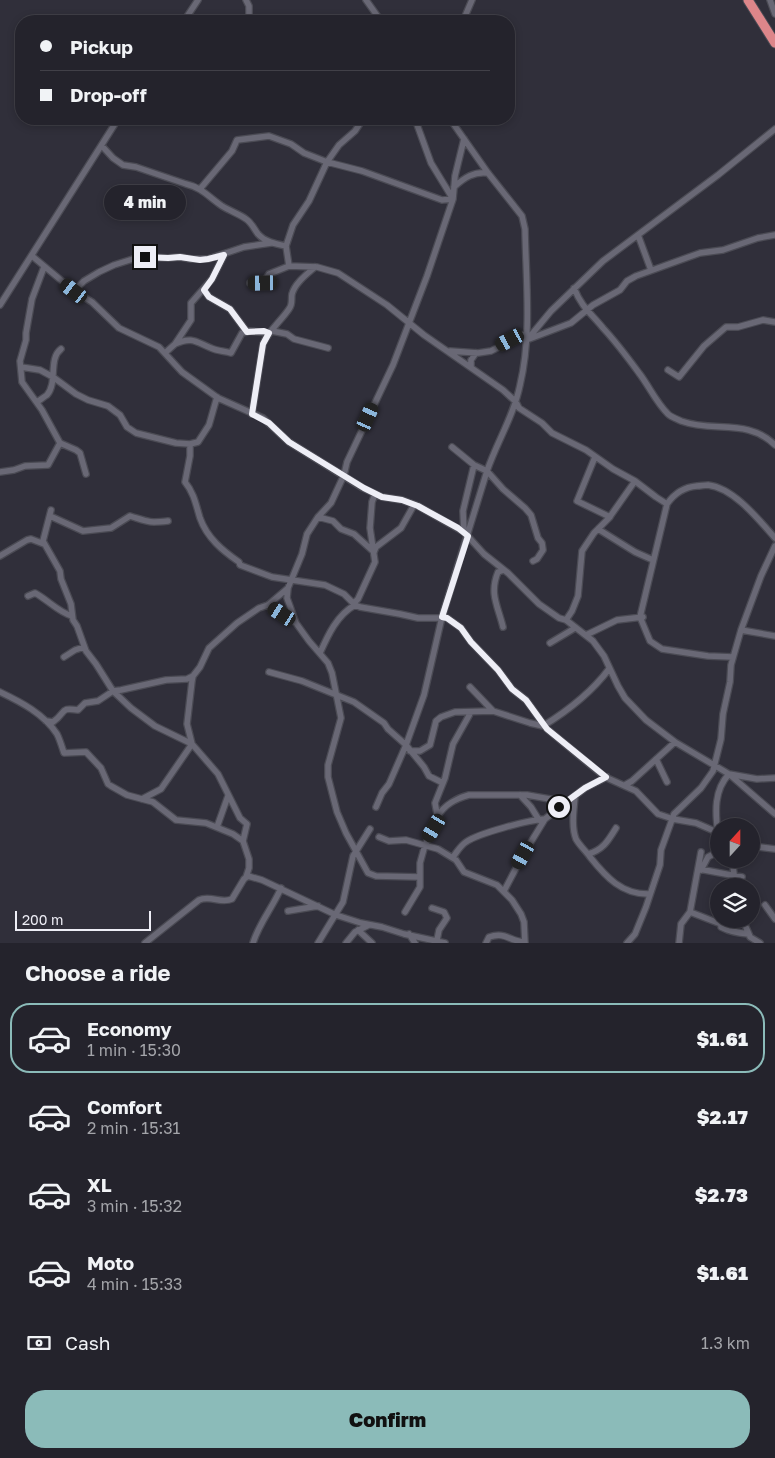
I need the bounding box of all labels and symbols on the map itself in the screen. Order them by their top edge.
callout: 4 min [104,184,186,220]
route end [134,246,156,268]
car [247,275,278,291]
car [57,276,90,306]
car [493,326,526,354]
car [355,400,380,434]
car [265,600,298,628]
route start [548,796,570,818]
car [419,811,448,845]
north arrow [710,818,760,868]
car [509,838,536,872]
scale bar [15,908,151,931]

